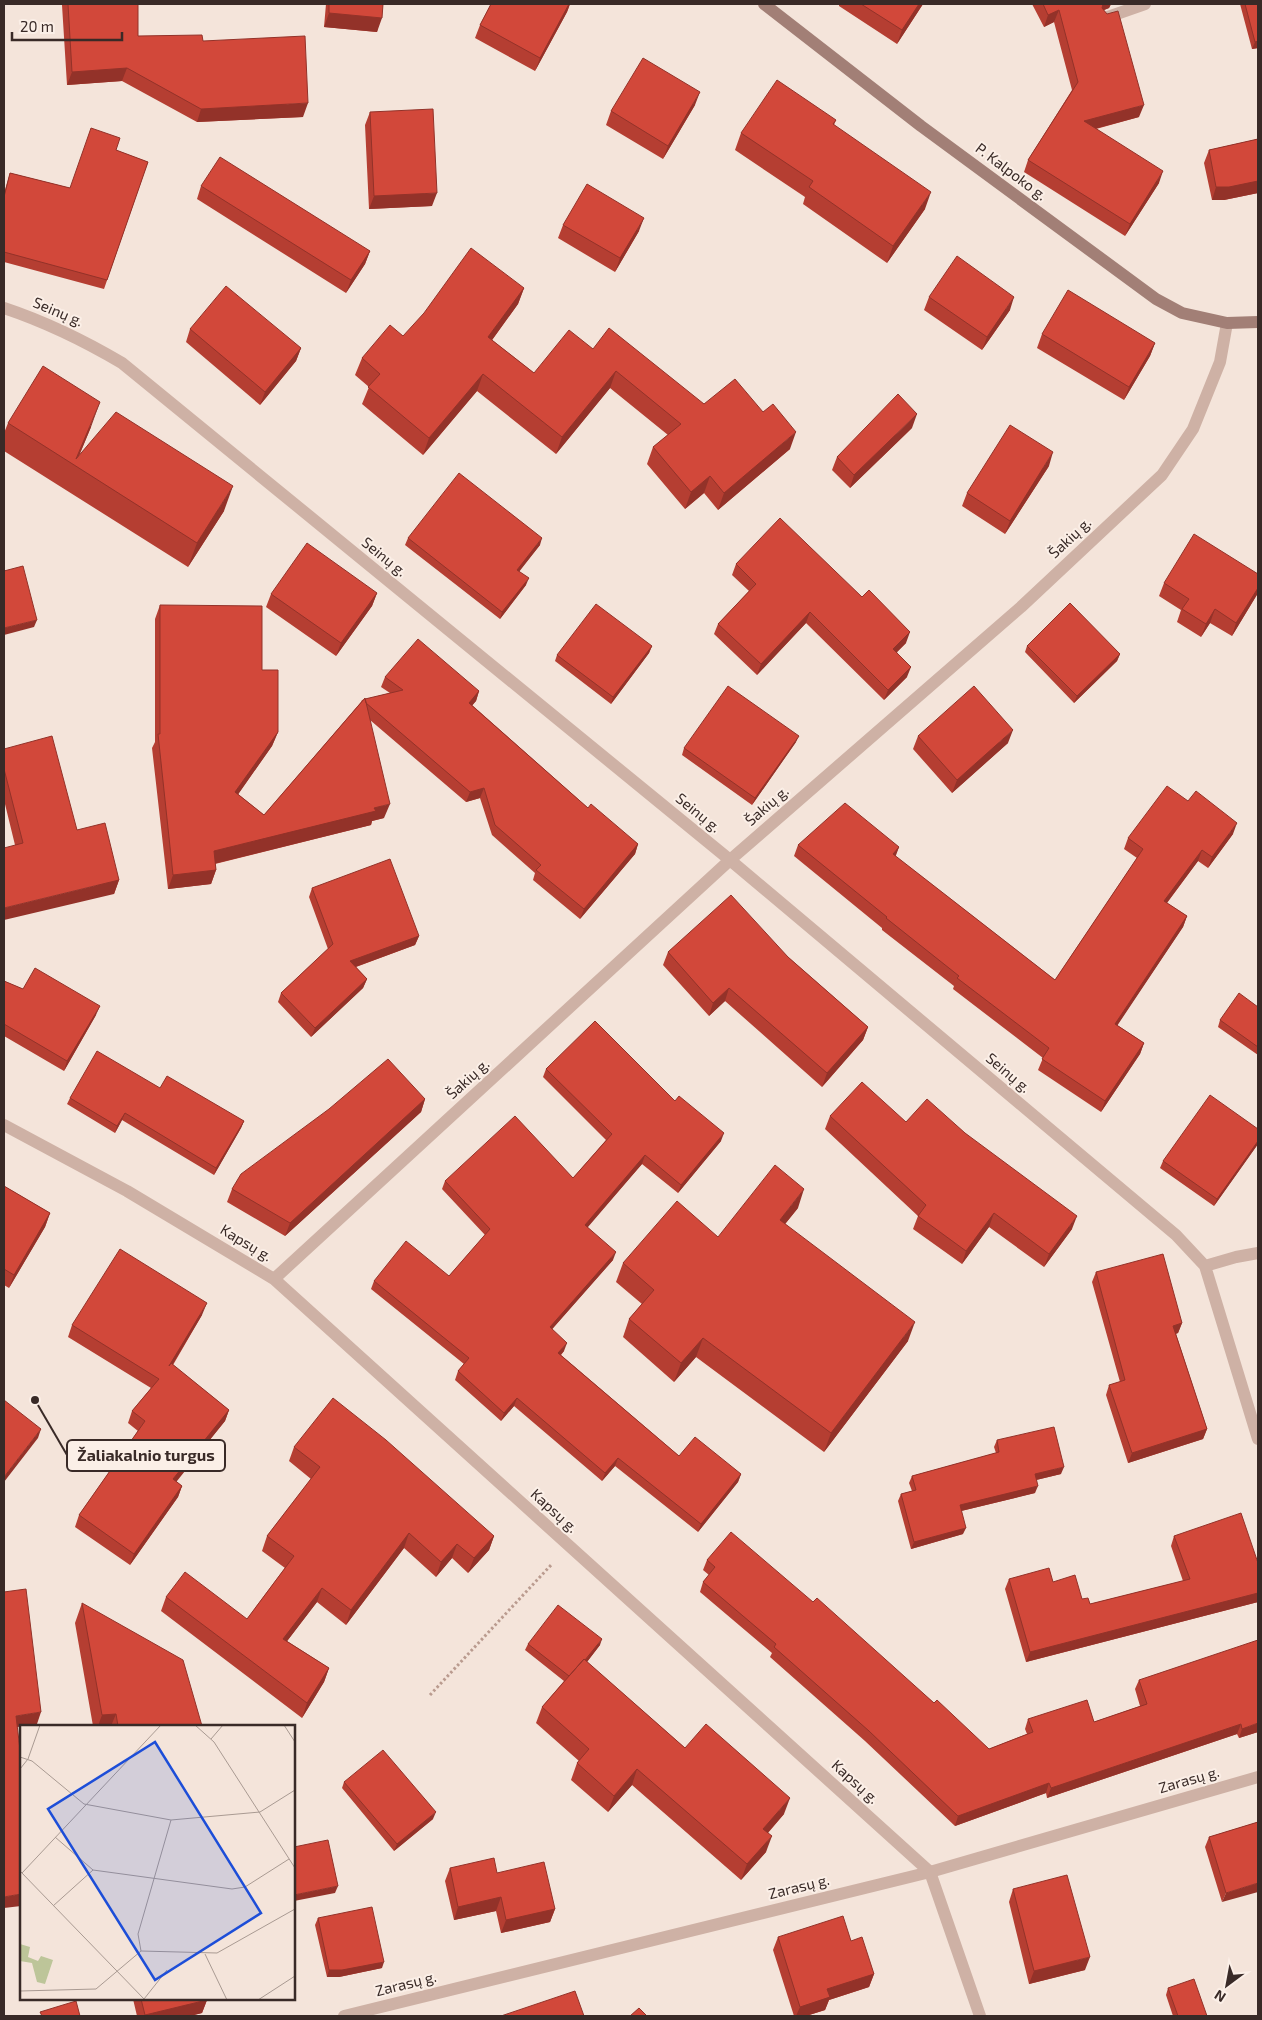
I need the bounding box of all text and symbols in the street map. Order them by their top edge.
scale bar [12,10,122,42]
text: 20 m [20,17,54,35]
street label: P. Kalpoko g. [973,139,1051,204]
street label: Seinų g. [31,293,86,330]
street label: Šakių g. [1044,513,1094,561]
street label: Seinų g. [359,533,411,580]
street label: Šakių g. [741,781,792,829]
street label: Seinų g. [673,789,725,836]
street label: Seinų g. [983,1048,1035,1096]
street label: Šakių g. [442,1054,493,1102]
street label: Kapsų g. [217,1220,276,1265]
callout: Žaliakalnio turgus [67,1440,225,1471]
text: Žaliakalnio turgus [77,1445,215,1464]
street label: Kapsų g. [527,1484,582,1536]
inset map [20,1725,295,2000]
street label: Kapsų g. [828,1755,883,1807]
street label: Zarasų g. [1156,1762,1221,1796]
street label: Zarasų g. [766,1870,831,1902]
north arrow [1202,1960,1252,2010]
street label: Zarasų g. [373,1967,438,1999]
text: N [1211,1987,1229,2006]

